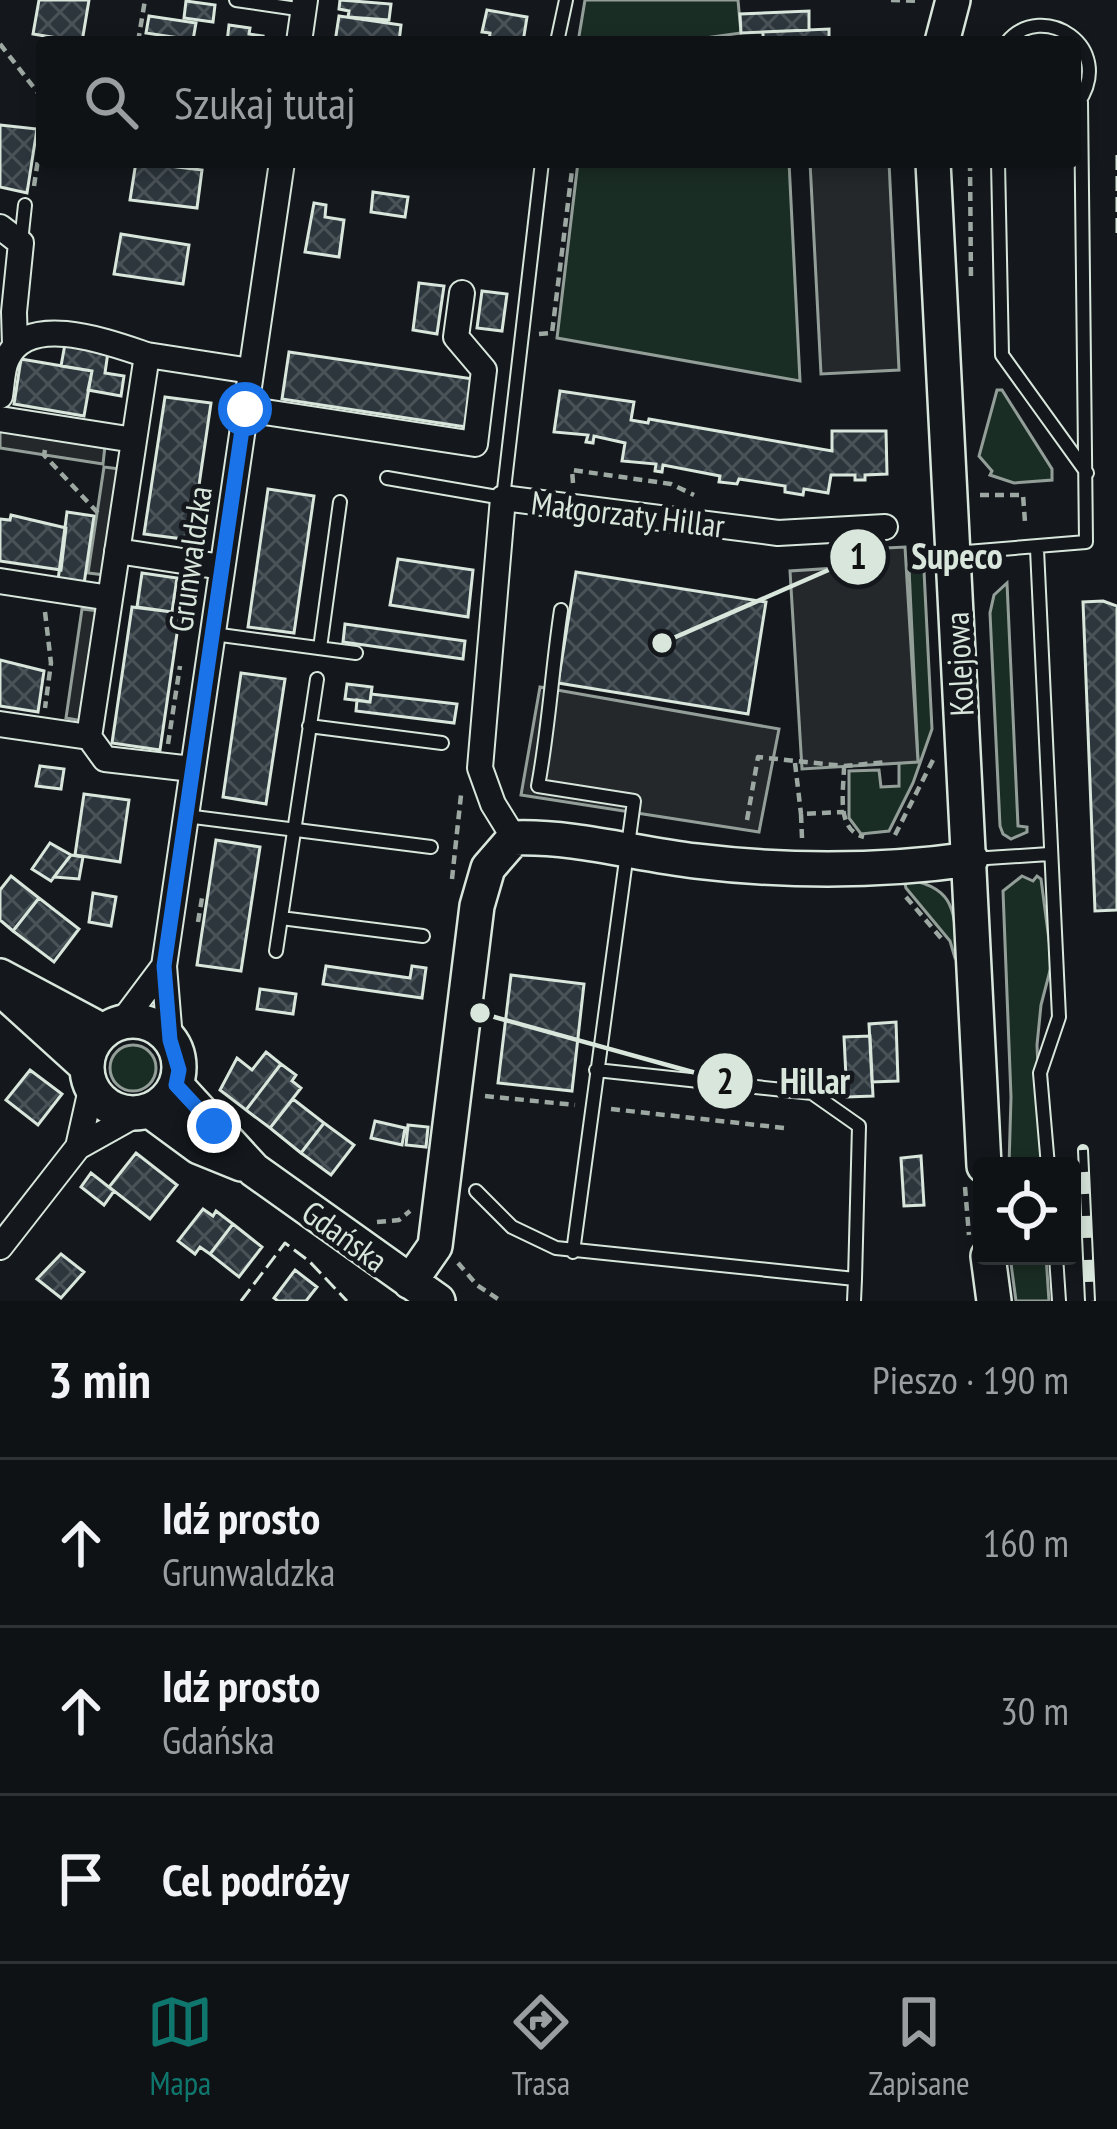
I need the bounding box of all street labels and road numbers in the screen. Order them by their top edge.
street label: Małgorzaty Hillar [529,480,727,547]
street label: Grunwaldzka [158,483,221,635]
street label: Kolejowa [934,611,983,717]
street label: Gdańska [294,1190,397,1281]

